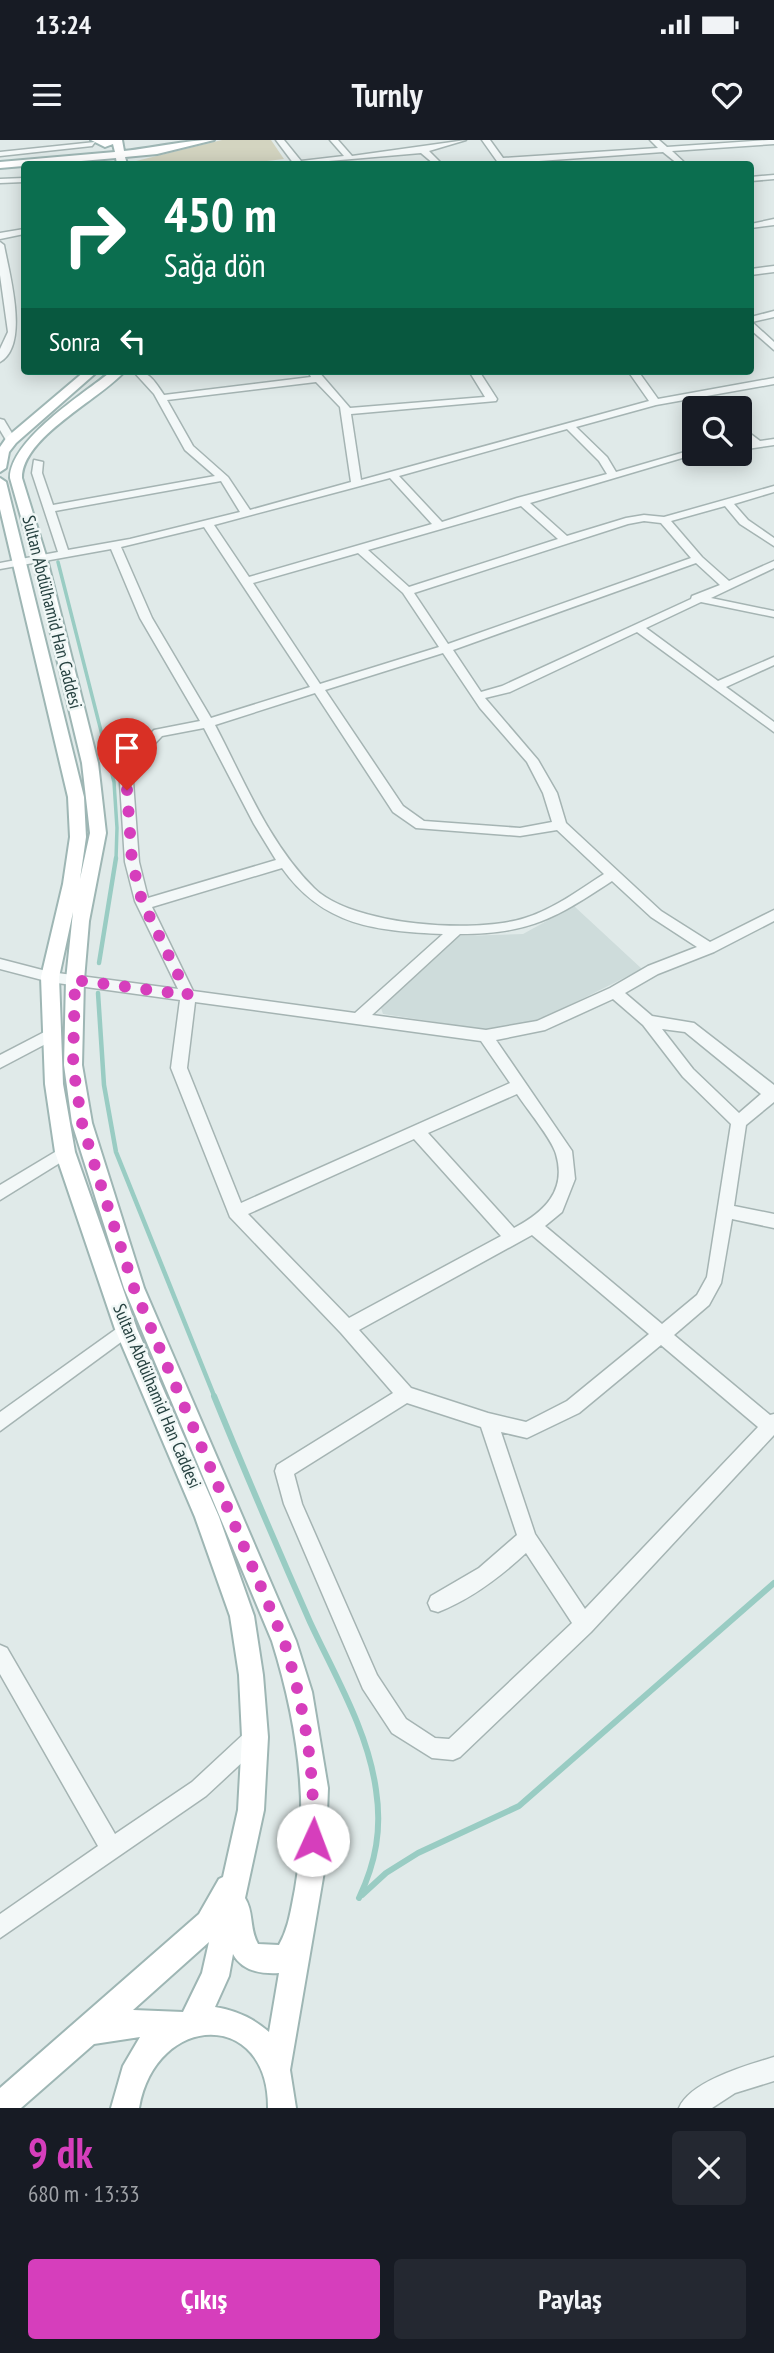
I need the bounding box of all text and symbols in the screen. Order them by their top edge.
text: 13:24 [35,8,91,41]
text: Turnly [351,74,423,116]
icon: menu [28,76,66,114]
icon: heart [708,76,746,114]
text: 450 m [164,182,277,246]
icon: right [49,189,140,280]
text: Sağa dön [164,244,266,286]
icon: left [114,322,152,360]
text: Sonra [49,325,100,358]
map controls [682,396,752,466]
button: search [682,396,752,466]
street label: Sultan Abdülhamid Han Caddesi [17,513,88,711]
pin [97,718,157,790]
icon: arrive [108,729,146,767]
street label: Sultan Abdülhamid Han Caddesi [108,1300,207,1492]
position arrow [276,1803,350,1877]
text: 9 dk [28,2125,93,2180]
button: close [672,2131,746,2205]
text: 680 m · 13:33 [28,2179,140,2208]
button: Çıkış [28,2259,380,2339]
button: Paylaş [394,2259,746,2339]

